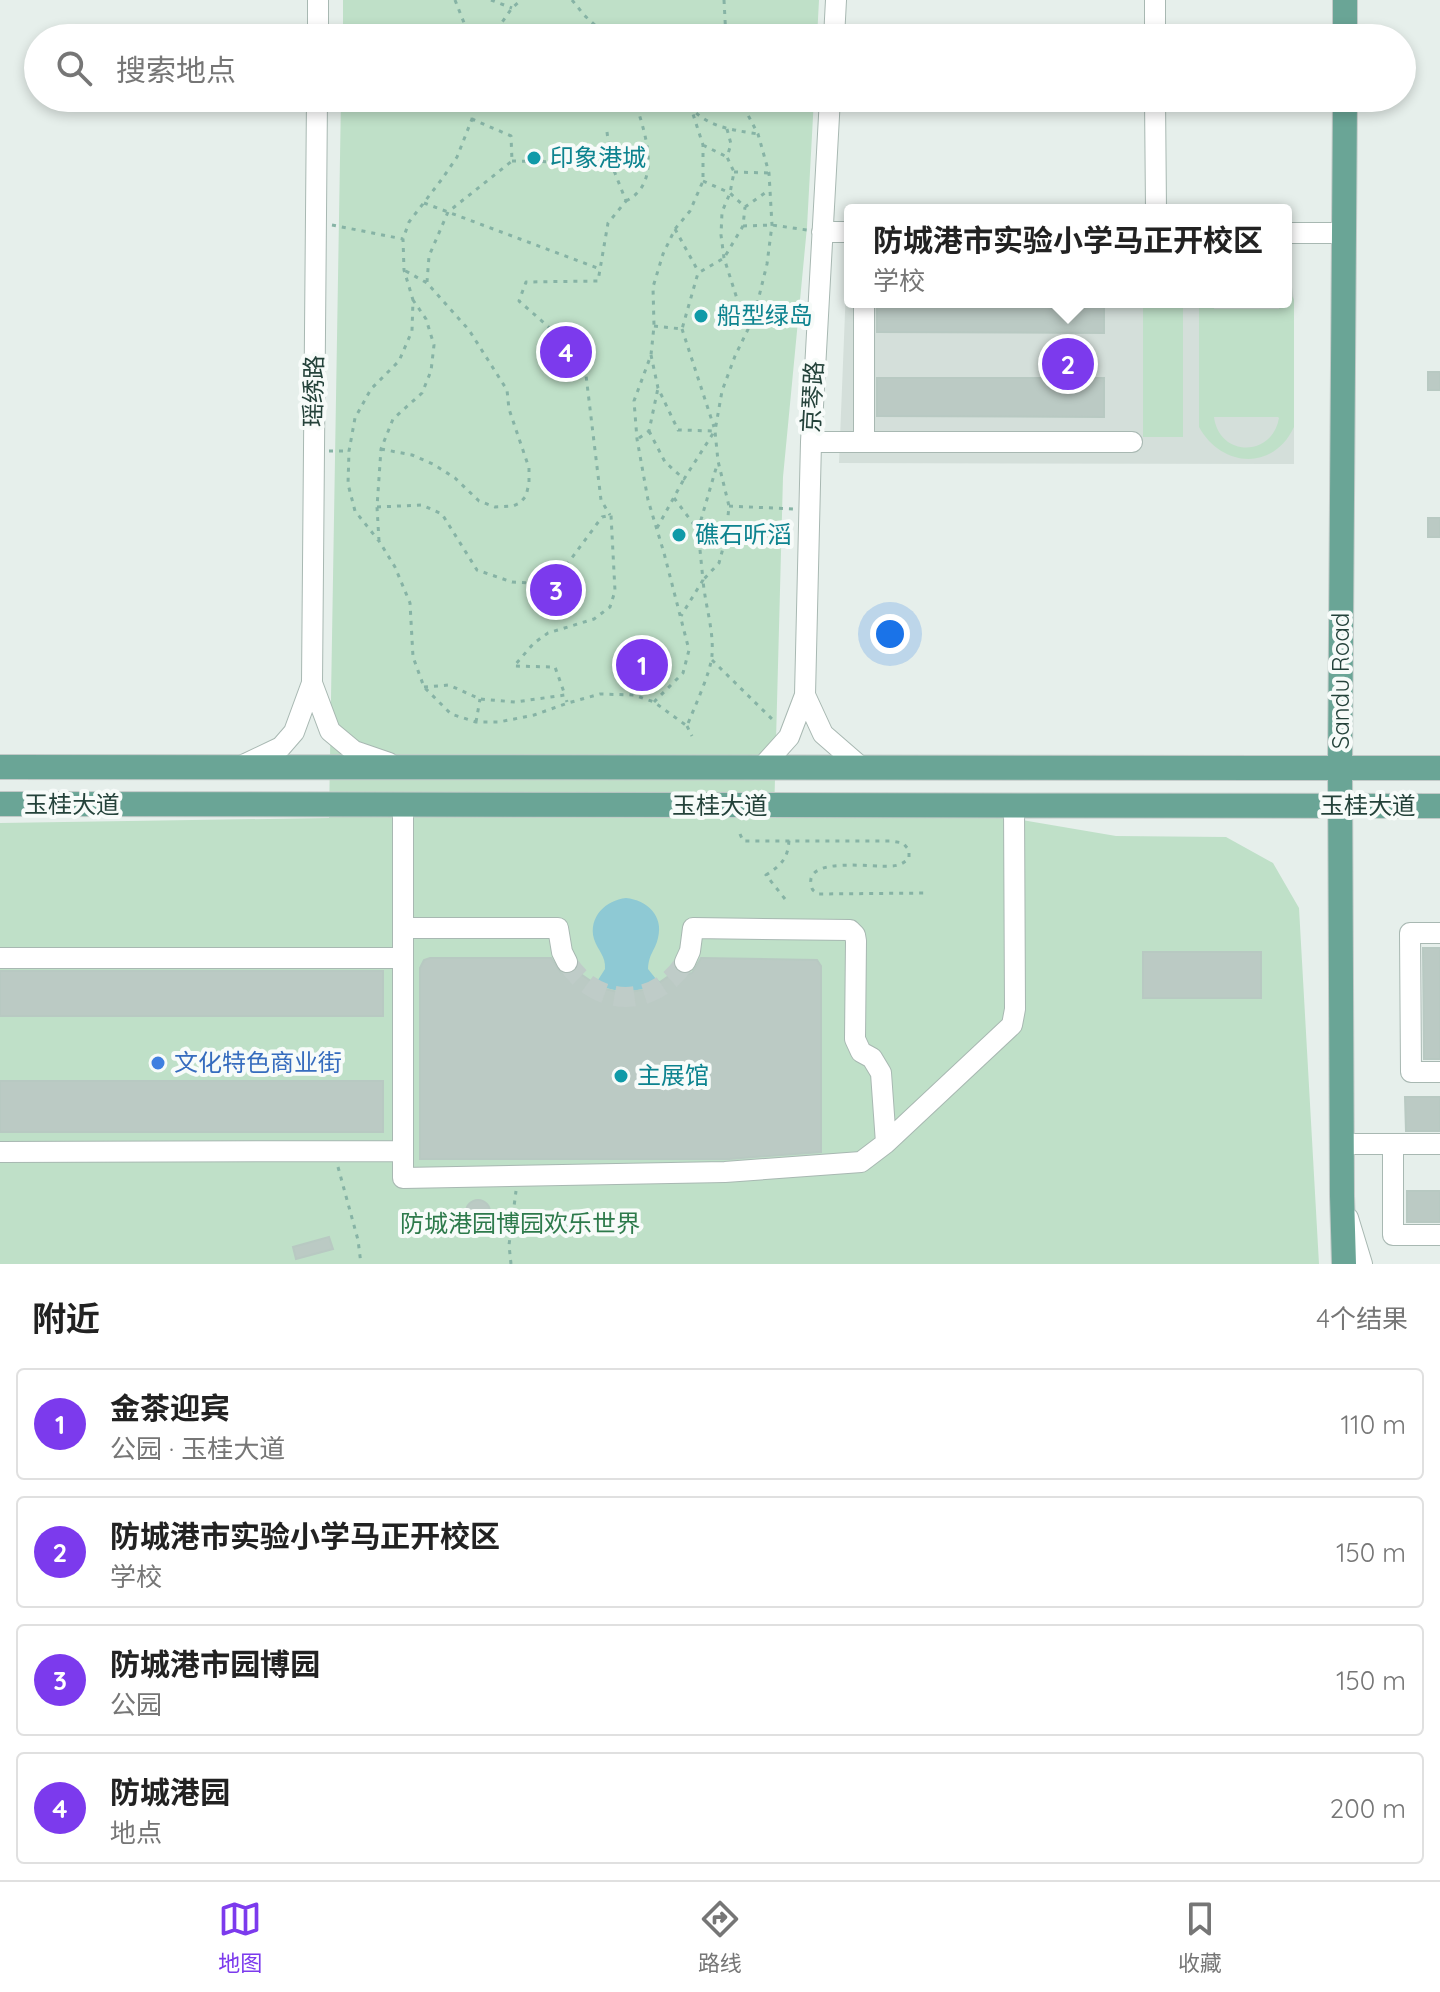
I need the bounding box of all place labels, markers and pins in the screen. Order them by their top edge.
place label: 印象港城 [550,142,646,172]
marker: 印象港城 [525,149,543,167]
place label: 船型绿岛 [717,300,813,330]
marker: 船型绿岛 [692,307,710,325]
pin: 4 [540,322,592,382]
pin: 2 [1042,334,1094,394]
place label: 礁石听滔 [695,519,791,549]
marker: 礁石听滔 [670,526,688,544]
pin: 3 [530,560,582,620]
pin: 1 [616,635,668,695]
place label: 文化特色商业街 [174,1047,342,1077]
marker: 文化特色商业街 [149,1054,167,1072]
place label: 主展馆 [637,1060,709,1090]
marker: 主展馆 [612,1067,630,1085]

